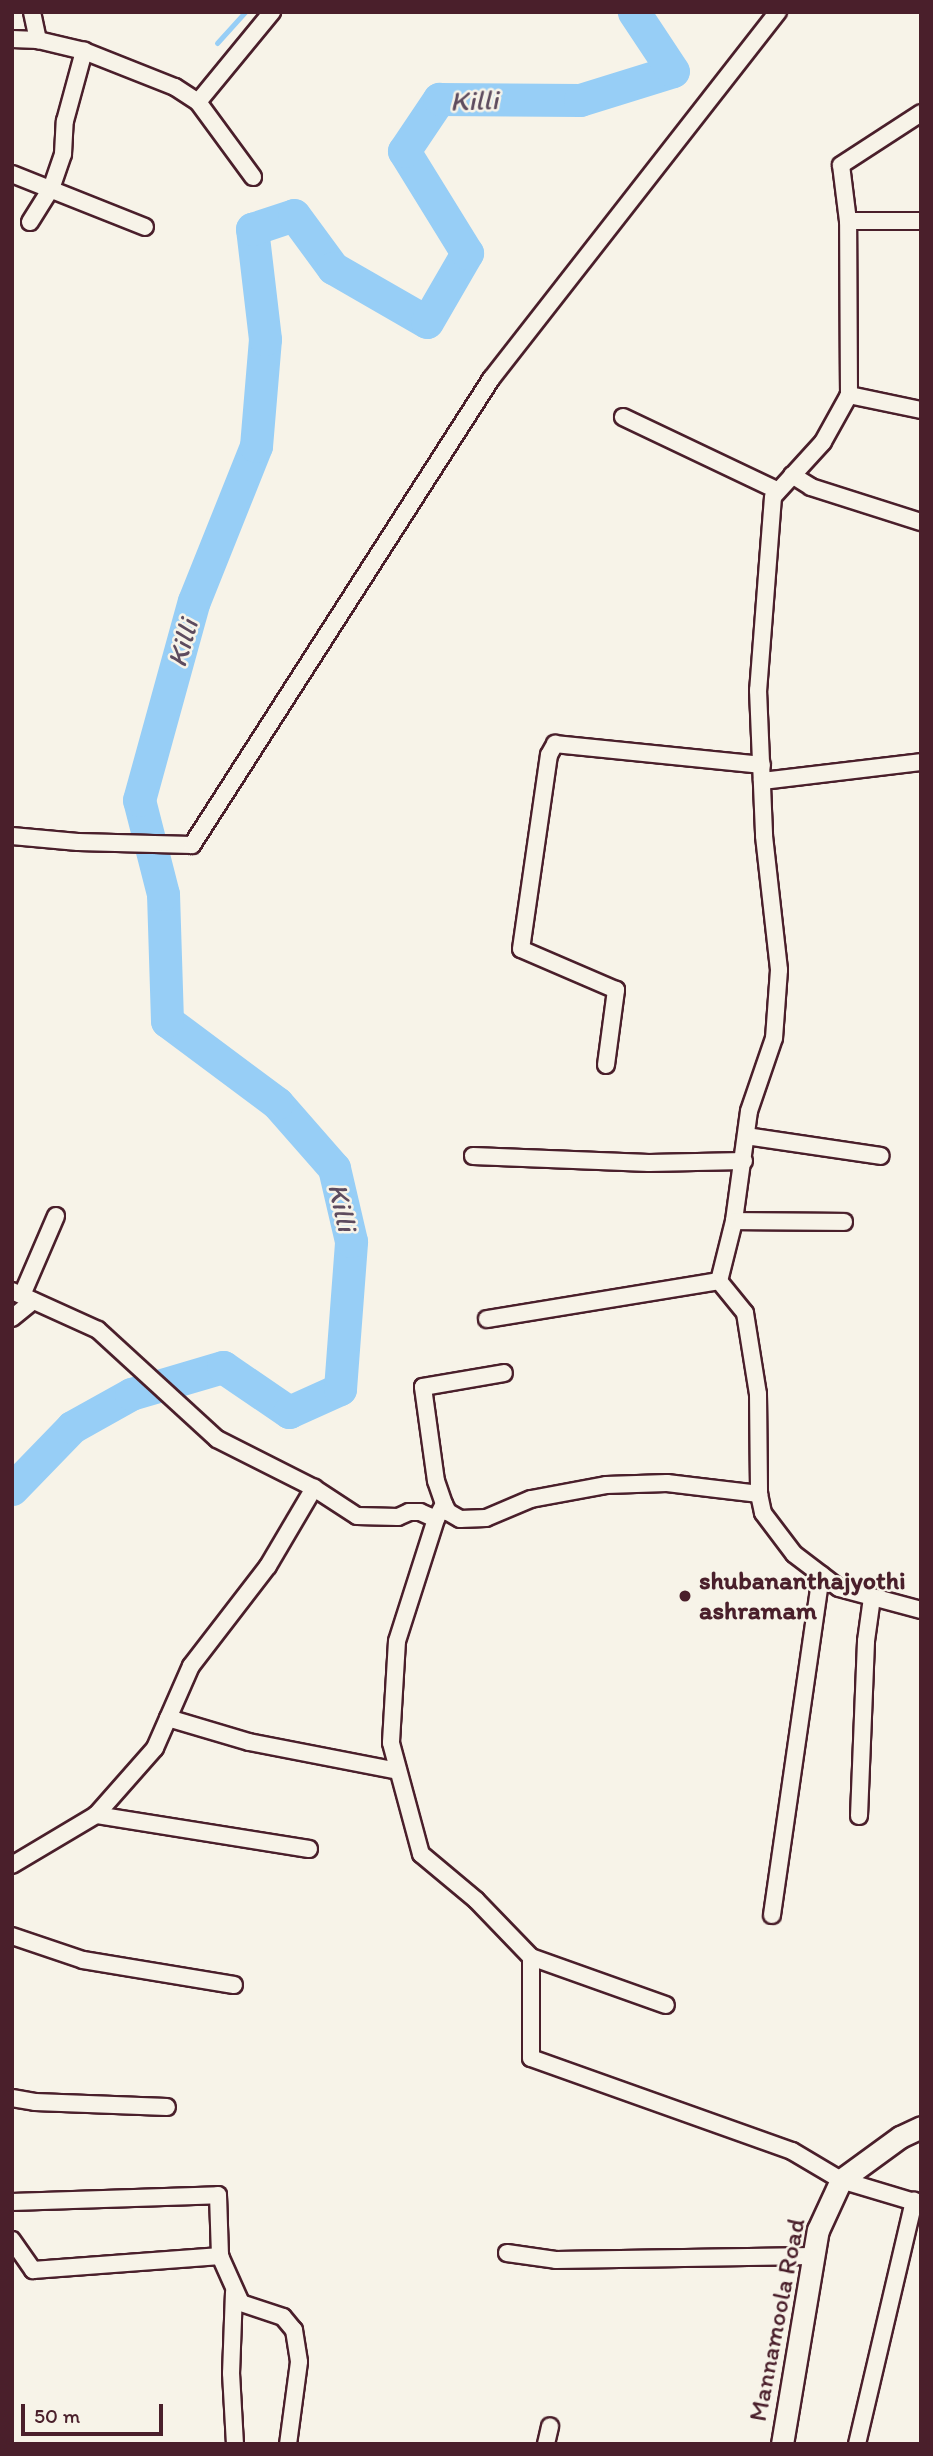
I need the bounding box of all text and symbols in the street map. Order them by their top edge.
water label: Killi [449,82,499,118]
water label: Killi [159,615,205,671]
water label: Killi [321,1180,365,1234]
place label: shubananthajyothi ashramam [699,1565,906,1626]
marker: shubananthajyothi ashramam [677,1588,693,1604]
street label: Mannamoola Road [742,2216,812,2424]
scale bar [24,2390,166,2434]
text: 50 m [34,2403,80,2428]

